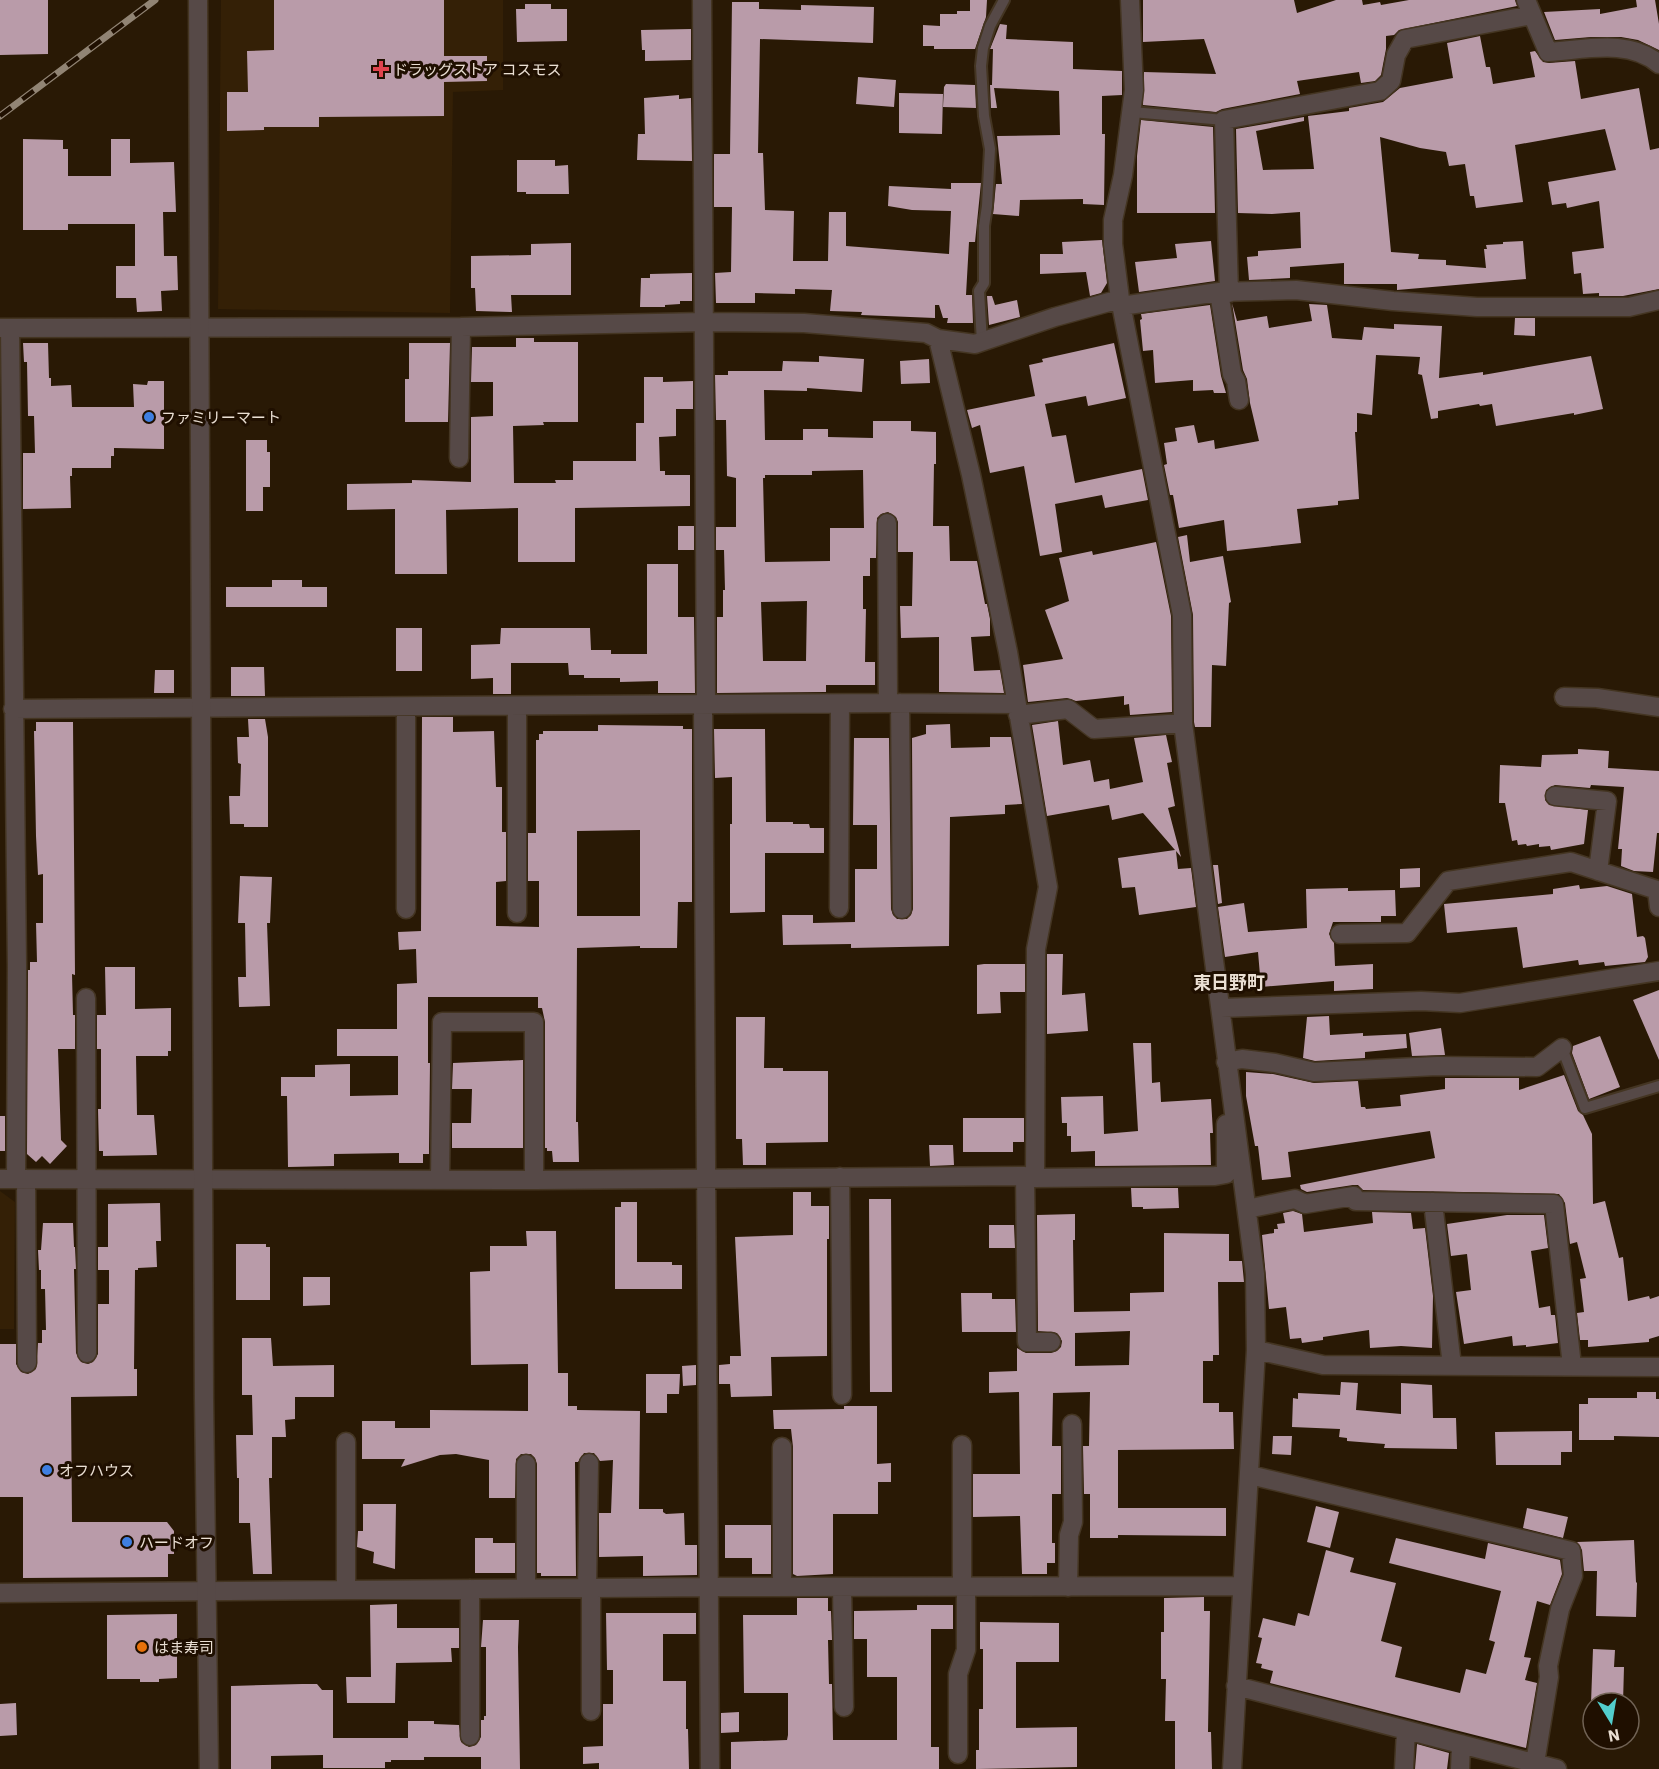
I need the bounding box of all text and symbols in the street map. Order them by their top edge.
place label: ドラッグストア コスモス [393,60,562,79]
marker: ドラッグストア コスモス [374,62,388,76]
place label: ファミリーマート [161,408,281,427]
marker: ファミリーマート [142,410,156,424]
district label: 東日野町 [1193,971,1265,994]
place label: オフハウス [59,1461,134,1480]
marker: オフハウス [40,1463,54,1477]
place label: ハードオフ [139,1533,214,1552]
marker: ハードオフ [120,1535,134,1549]
place label: はま寿司 [154,1638,214,1657]
marker: はま寿司 [135,1640,149,1654]
north arrow [1581,1691,1641,1751]
text: N [1606,1725,1621,1747]

